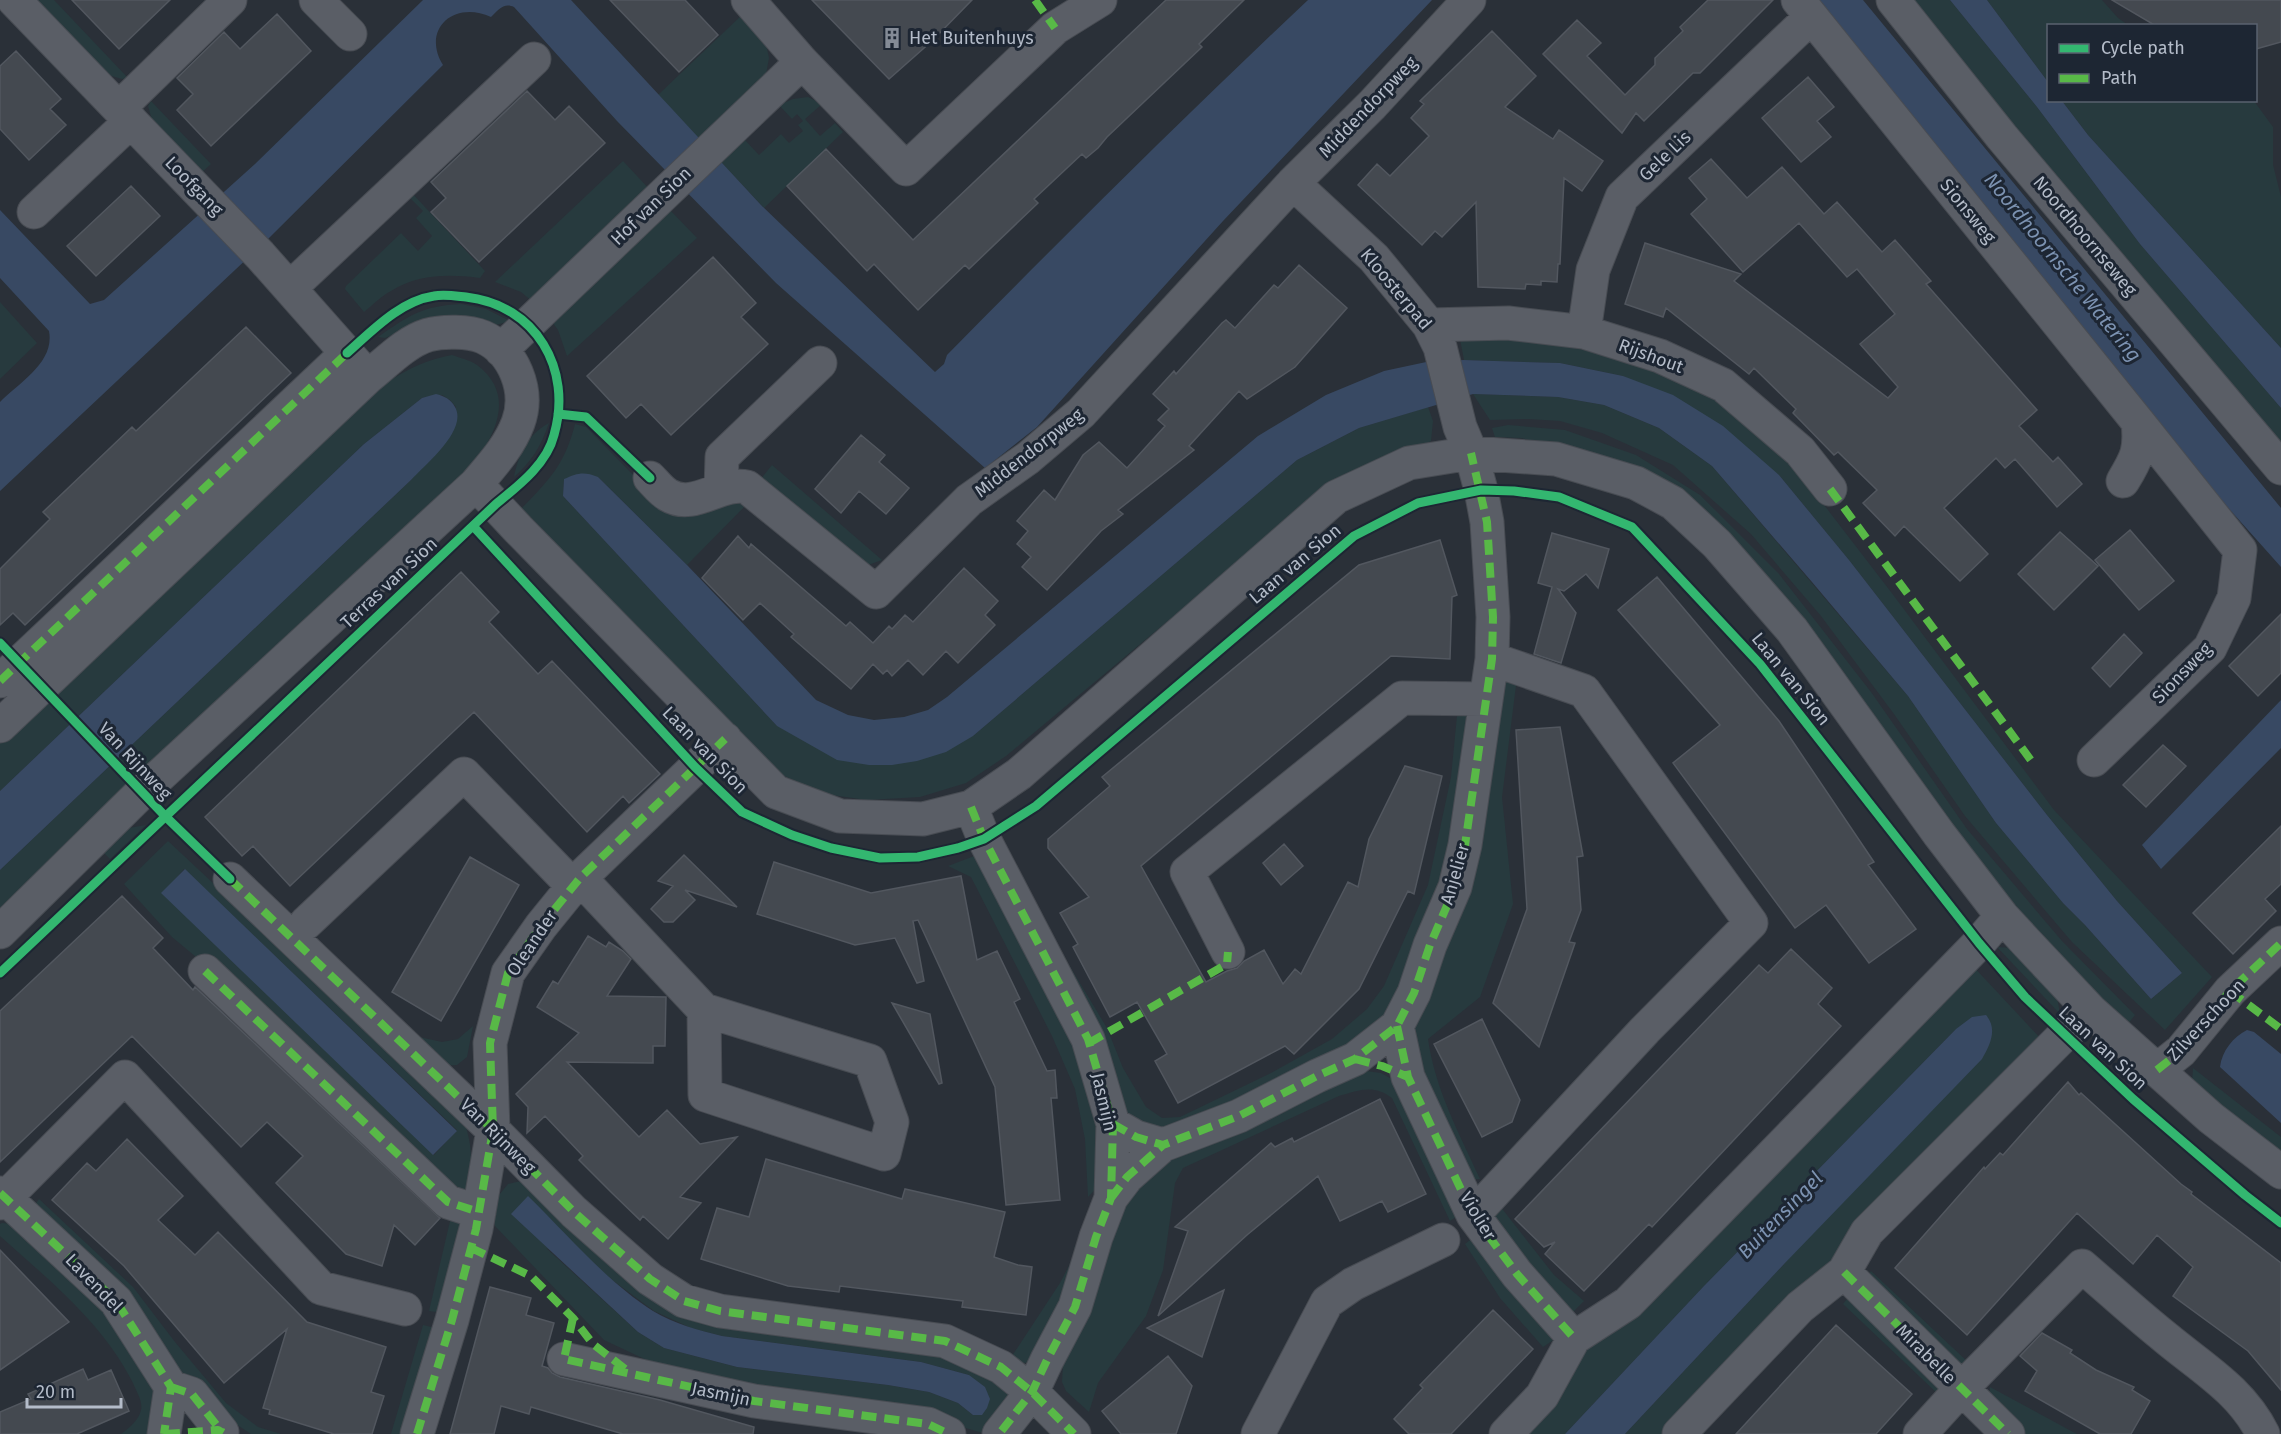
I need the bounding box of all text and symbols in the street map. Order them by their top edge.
legend [2047,24,2257,102]
building icon: Het Buitenhuys [880,26,904,50]
place label: Het Buitenhuys [909,27,1034,49]
text: Cycle path [2101,37,2185,59]
street label: Middendorpweg [1314,51,1422,162]
text: Path [2101,67,2137,89]
street label: Gele Lis [1635,126,1695,186]
street label: Loofgang [160,152,228,221]
street label: Hof van Sion [606,162,696,250]
water label: Noordhoornsche Watering [1979,168,2147,366]
street label: Noordhoornseweg [2028,172,2142,301]
street label: Sionsweg [1935,174,2001,248]
street label: Kloosterpad [1356,244,1436,334]
street label: Rijshout [1616,334,1687,378]
street label: Middendorpweg [970,403,1088,502]
street label: Laan van Sion [1245,519,1345,609]
street label: Terras van Sion [336,533,442,633]
street label: Laan van Sion [1747,628,1835,730]
street label: Sionsweg [2148,637,2217,708]
street label: Laan van Sion [658,702,752,798]
street label: Van Rijnweg [94,718,177,805]
street label: Anjelier [1436,841,1474,907]
street label: Oleander [502,906,562,980]
street label: Zilverschoon [2163,974,2249,1066]
street label: Laan van Sion [2054,1001,2152,1095]
street label: Jasmijn [1087,1070,1121,1134]
street label: Van Rijnweg [456,1094,541,1179]
water label: Buitensingel [1733,1166,1827,1264]
street label: Violier [1455,1188,1501,1244]
street label: Lavendel [61,1249,127,1317]
street label: Mirabelle [1891,1319,1961,1389]
scale bar [27,1371,122,1409]
street label: Jasmijn [690,1377,752,1411]
text: 20 m [36,1381,75,1403]

